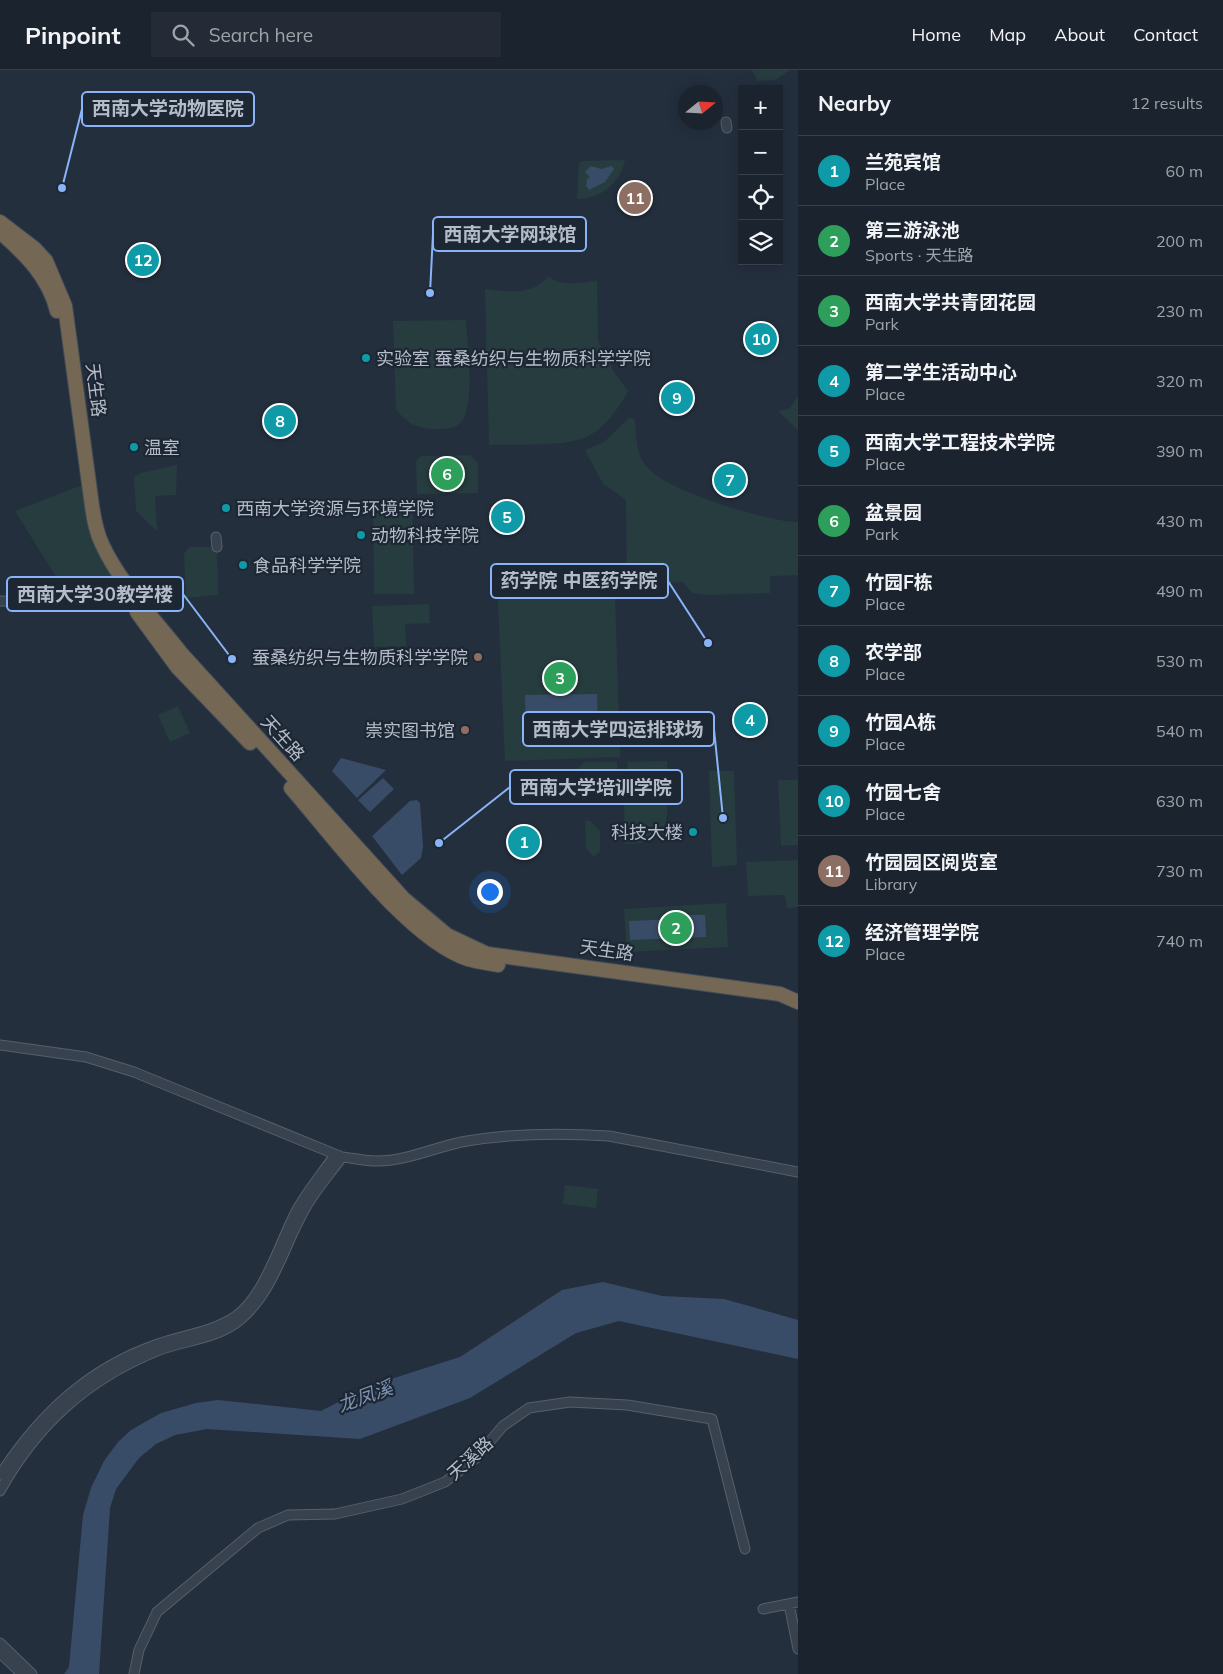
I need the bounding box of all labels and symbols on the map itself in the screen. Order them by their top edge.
north arrow [678,85,723,130]
callout: 西南大学动物医院 [82,92,254,126]
text: 西南大学动物医院 [92,96,244,120]
pin: 11 [619,179,651,217]
callout: 西南大学网球馆 [433,217,586,251]
text: 西南大学网球馆 [443,222,577,246]
pin: 12 [127,241,159,279]
pin: 10 [745,320,777,358]
place label: 实验室 蚕桑纺织与生物质科学学院 [376,347,651,370]
marker: 实验室 蚕桑纺织与生物质科学学院 [360,352,372,364]
street label: 天生路 [81,362,111,418]
pin: 9 [661,379,693,417]
pin: 8 [264,402,296,440]
place label: 温室 [144,436,180,459]
marker: 温室 [128,441,140,453]
pin: 6 [431,455,463,493]
pin: 7 [714,461,746,499]
place label: 西南大学资源与环境学院 [236,497,434,520]
pin: 5 [491,498,523,536]
marker: 西南大学资源与环境学院 [220,502,232,514]
place label: 动物科技学院 [371,524,479,547]
marker: 动物科技学院 [355,529,367,541]
place label: 食品科学学院 [253,554,361,577]
marker: 食品科学学院 [237,559,249,571]
callout: 药学院 中医药学院 [491,564,668,598]
text: 药学院 中医药学院 [500,568,658,592]
callout: 西南大学30教学楼 [7,577,183,611]
text: 西南大学30教学楼 [17,582,173,606]
place label: 蚕桑纺织与生物质科学学院 [252,646,468,669]
marker: 蚕桑纺织与生物质科学学院 [472,651,484,663]
pin: 3 [544,659,576,697]
pin: 4 [734,701,766,739]
street label: 天生路 [256,710,310,766]
callout: 西南大学四运排球场 [523,712,714,746]
text: 西南大学四运排球场 [532,717,704,741]
place label: 崇实图书馆 [365,719,455,742]
marker: 崇实图书馆 [459,724,471,736]
callout: 西南大学培训学院 [510,770,682,804]
text: 西南大学培训学院 [520,775,672,799]
place label: 科技大楼 [611,821,683,844]
pin: 1 [508,823,540,861]
marker: 科技大楼 [687,826,699,838]
your location [477,879,503,905]
pin: 2 [660,909,692,947]
street label: 天生路 [579,935,635,965]
water label: 龙凤溪 [334,1374,398,1417]
street label: 天溪路 [442,1431,498,1485]

